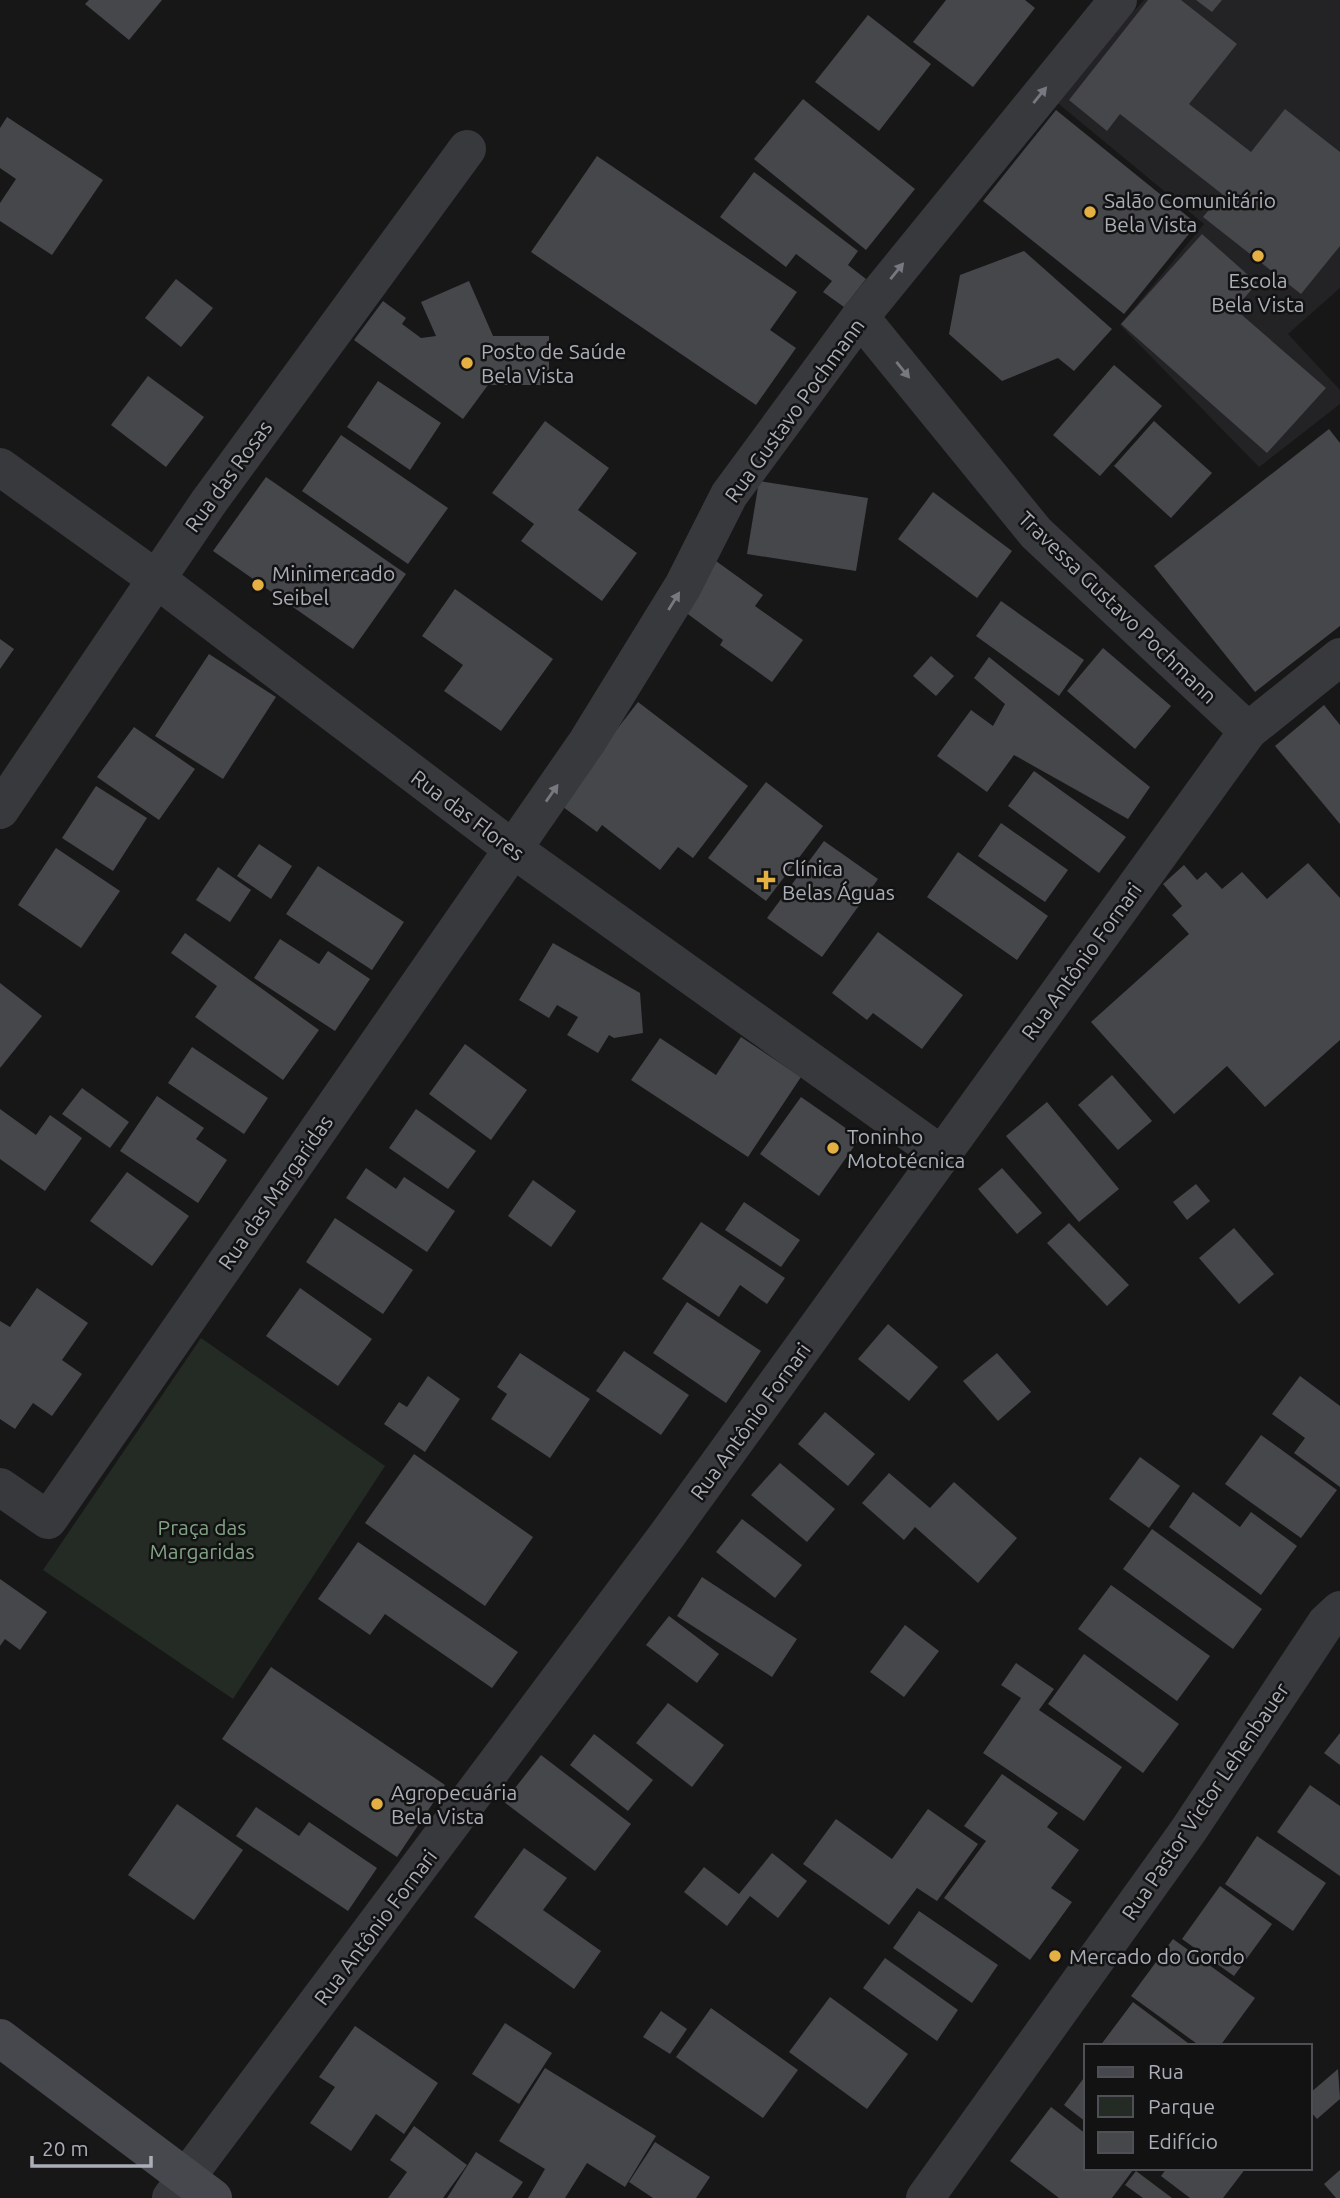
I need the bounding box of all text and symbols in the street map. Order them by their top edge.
one-way arrow [1032,87,1047,104]
place label: Salão Comunitário Bela Vista [1104,188,1276,236]
marker: Salão Comunitário Bela Vista [1082,204,1098,220]
marker: Escola Bela Vista [1250,248,1266,264]
one-way arrow [889,263,904,281]
place label: Escola Bela Vista [1211,268,1305,316]
street label: Rua Gustavo Pochmann [719,313,869,507]
place label: Posto de Saúde Bela Vista [481,339,626,387]
marker: Posto de Saúde Bela Vista [459,355,475,371]
one-way arrow [895,361,910,378]
street label: Rua das Rosas [179,416,277,536]
street label: Travessa Gustavo Pochmann [1014,506,1222,708]
place label: Minimercado Seibel [272,561,395,609]
marker: Minimercado Seibel [250,577,266,593]
one-way arrow [668,592,680,611]
street label: Rua das Flores [407,765,529,865]
one-way arrow [545,784,559,802]
place label: Clínica Belas Águas [782,856,895,904]
marker: Clínica Belas Águas [756,870,776,890]
street label: Rua Antônio Fornari [1016,878,1146,1044]
street label: Rua das Margaridas [213,1110,337,1274]
place label: Toninho Mototécnica [847,1124,965,1172]
marker: Toninho Mototécnica [825,1140,841,1156]
street label: Rua Antônio Fornari [685,1338,815,1504]
park label: Praça das Margaridas [149,1515,255,1563]
street label: Rua Pastor Victor Lehenbauer [1117,1678,1293,1924]
place label: Agropecuária Bela Vista [391,1780,517,1828]
marker: Agropecuária Bela Vista [369,1796,385,1812]
street label: Rua Antônio Fornari [309,1845,441,2009]
place label: Mercado do Gordo [1069,1944,1245,1968]
marker: Mercado do Gordo [1047,1948,1063,1964]
legend [1084,2044,1312,2170]
text: Rua [1148,2059,1184,2083]
text: Parque [1148,2094,1215,2118]
scale bar [32,2124,150,2168]
text: Edifício [1148,2129,1218,2153]
text: 20 m [42,2136,89,2160]

